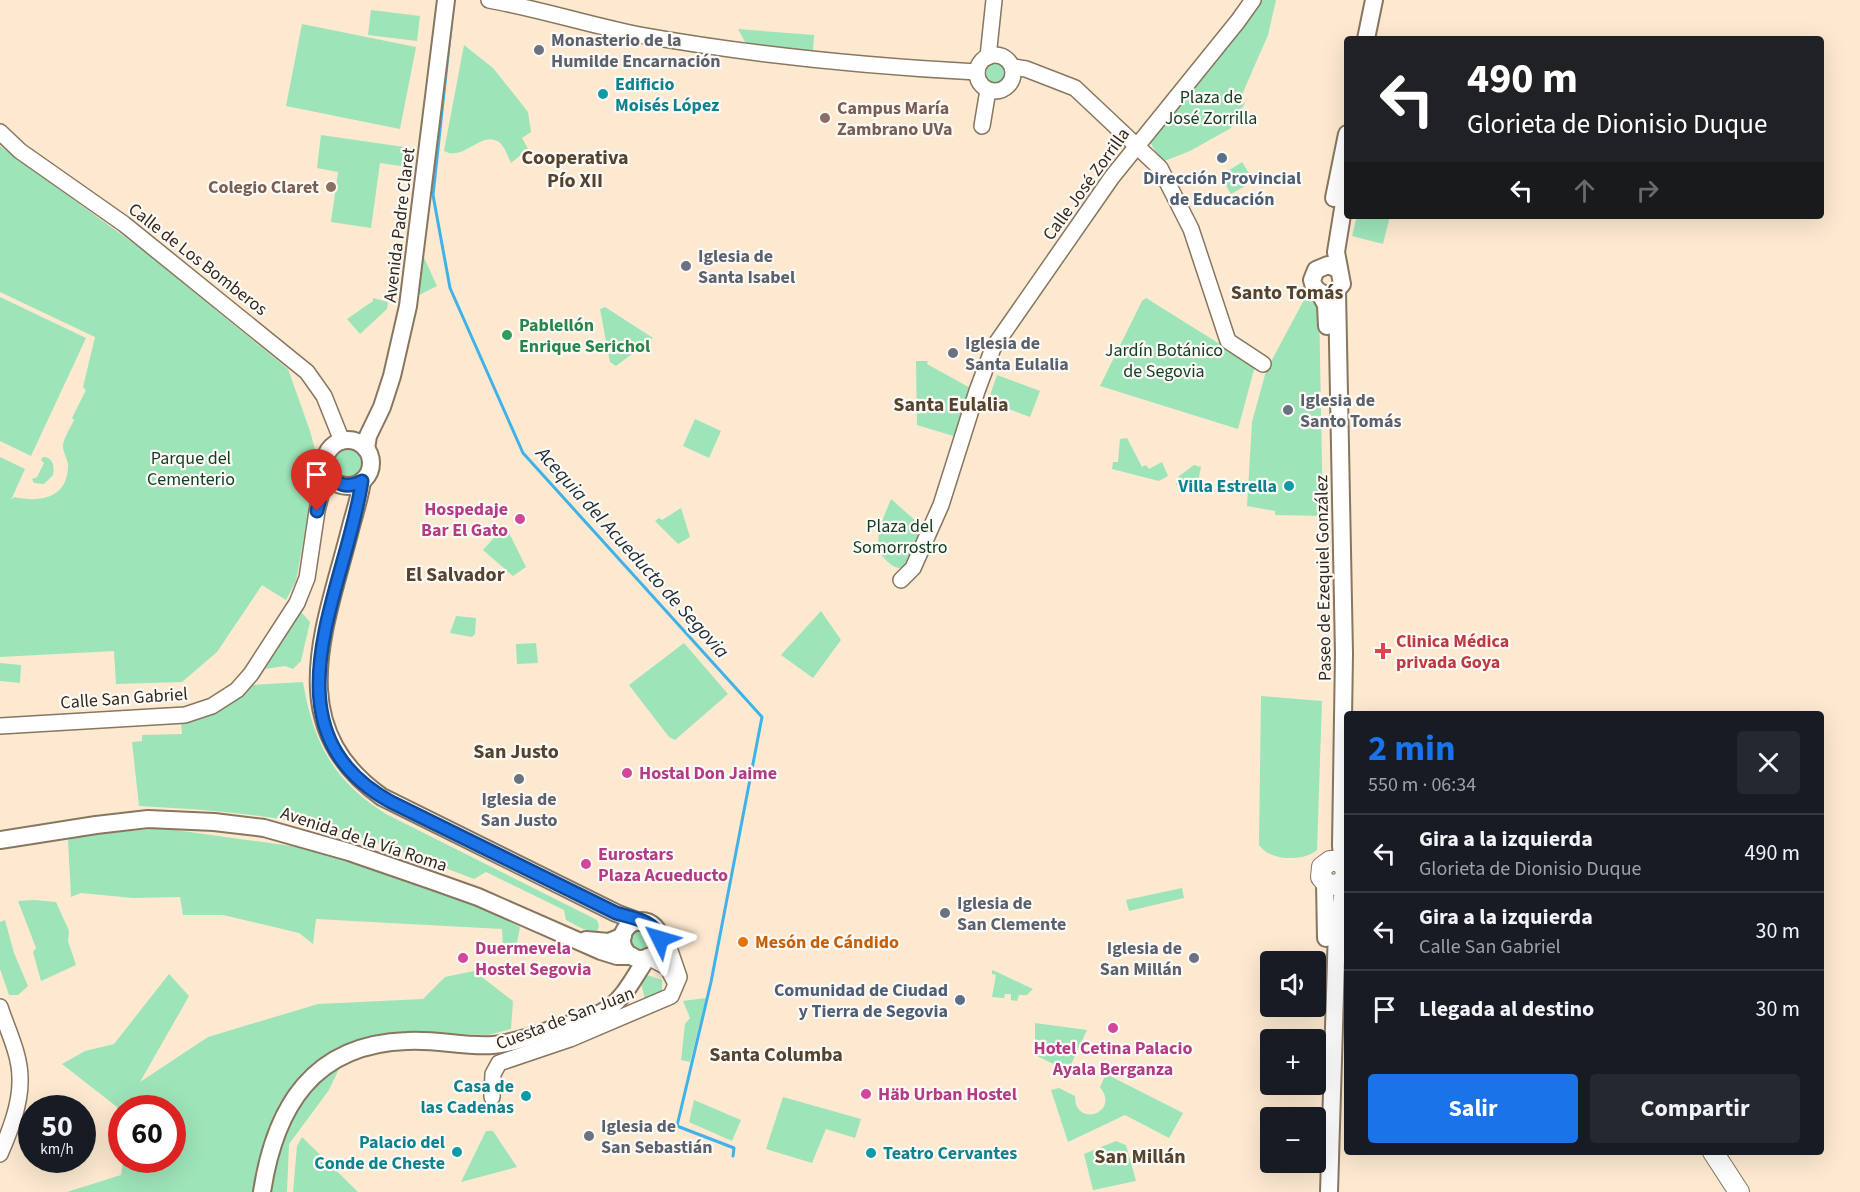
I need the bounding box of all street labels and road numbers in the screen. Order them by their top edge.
street label: Calle José Zorrilla [1037,123,1136,246]
street label: Avenida Padre Claret [378,146,421,304]
street label: Calle de Los Bomberos [123,197,273,322]
street label: Paseo de Ezequiel González [1309,474,1338,681]
street label: Calle San Gabriel [60,682,189,715]
street label: Avenida de la Vía Roma [277,801,450,878]
street label: Cuesta de San Juan [492,981,638,1056]

